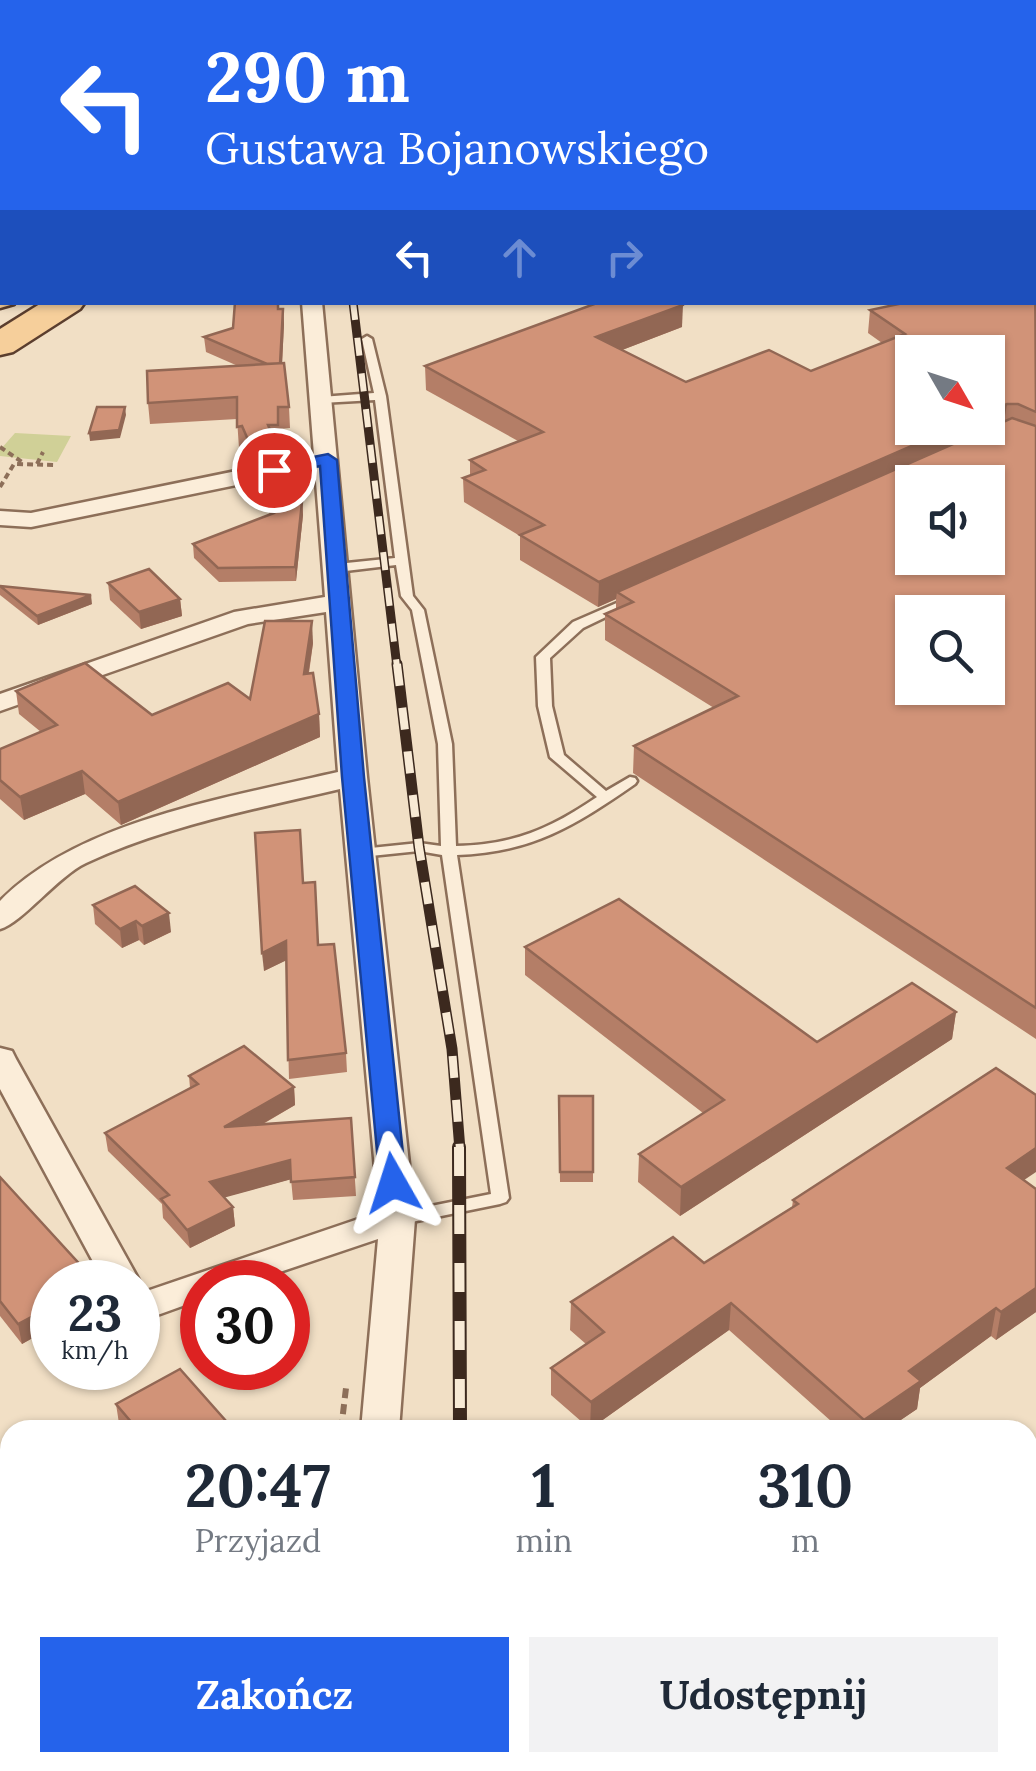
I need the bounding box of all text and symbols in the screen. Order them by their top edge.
text: 290 m [205,32,410,121]
icon: left [40,40,170,170]
text: Gustawa Bojanowskiego [205,119,709,176]
icon: left [387,230,442,285]
icon: ahead [492,230,547,285]
icon: right [597,230,652,285]
north arrow [895,335,1005,445]
map controls [895,335,1005,705]
pin [232,428,317,513]
icon: arrive [247,443,302,498]
button: sound [895,465,1005,575]
button: search [895,595,1005,705]
position arrow [341,1131,445,1235]
speed limit sign: 30 [180,1260,310,1390]
text: 23 [68,1281,122,1345]
text: km/h [61,1334,129,1366]
text: 20:47 [185,1447,331,1523]
text: 1 [532,1447,556,1523]
text: 310 [757,1447,853,1523]
text: Przyjazd [194,1520,321,1561]
text: min [515,1520,572,1561]
text: m [791,1520,820,1561]
button: Zakończ [40,1637,509,1752]
button: Udostępnij [529,1637,998,1752]

